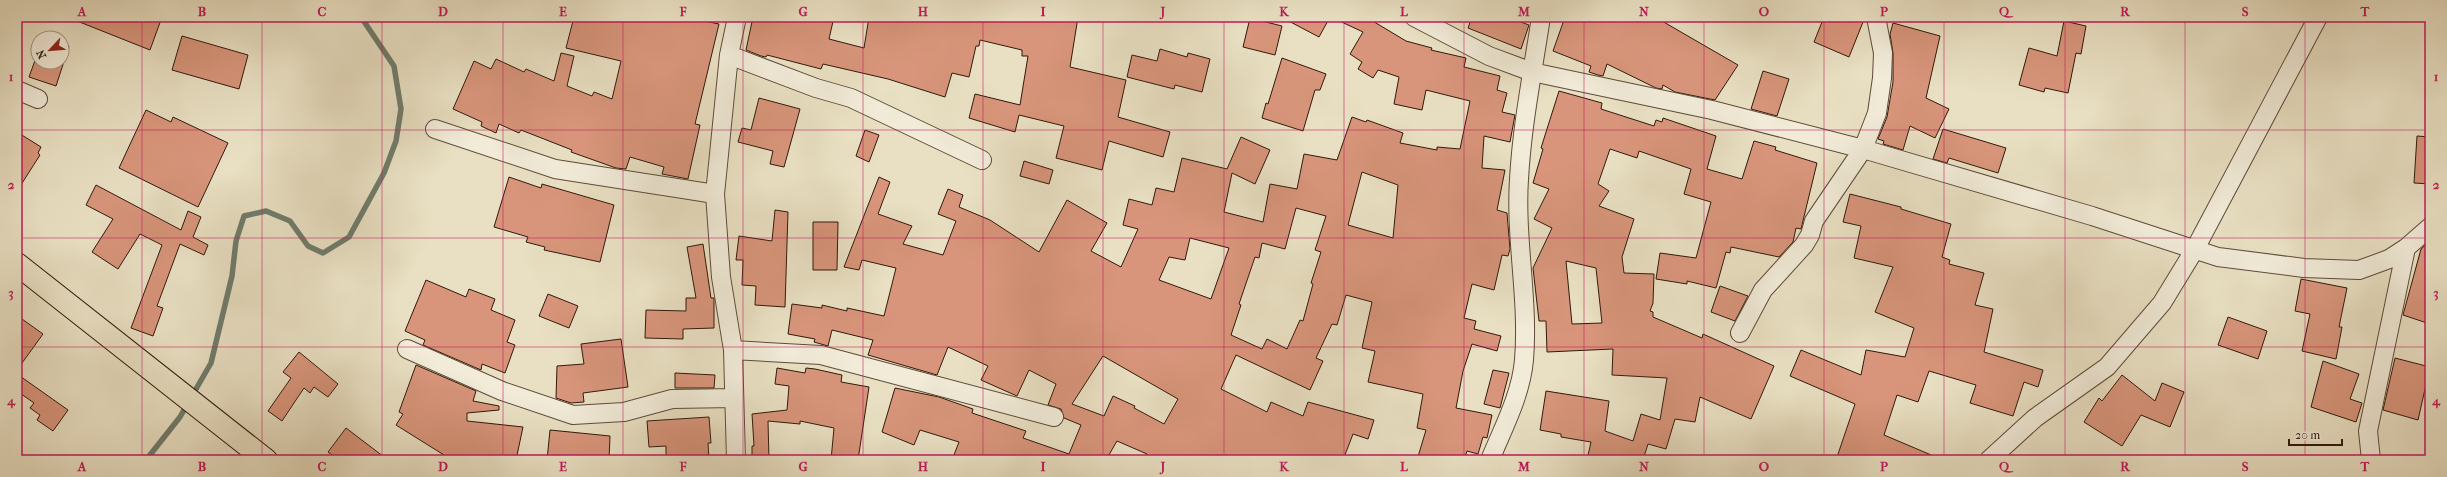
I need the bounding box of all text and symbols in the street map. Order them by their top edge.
text: A [77,4,87,19]
text: B [198,4,207,19]
text: C [318,4,327,19]
text: D [438,4,448,19]
text: E [559,4,567,19]
text: F [679,4,687,19]
text: G [798,4,808,19]
text: H [918,4,929,19]
text: I [1040,4,1046,19]
text: J [1159,4,1166,20]
text: K [1279,4,1290,19]
text: L [1400,4,1409,19]
text: M [1517,4,1530,19]
text: N [1639,4,1649,19]
text: O [1759,4,1769,19]
text: P [1880,4,1888,19]
text: Q [1999,4,2014,19]
text: R [2120,4,2131,19]
text: S [2242,4,2249,19]
text: T [2360,4,2371,19]
north arrow [30,30,70,70]
text: N [34,47,49,61]
text: 1 [9,69,14,84]
text: 1 [2434,69,2439,84]
text: 2 [8,177,15,192]
text: 2 [2433,177,2440,192]
text: 3 [8,285,14,301]
text: 3 [2433,285,2439,301]
text: 4 [6,393,16,409]
text: 4 [2431,393,2441,409]
scale bar [2289,421,2342,447]
text: 20 m [2295,428,2320,442]
text: A [77,459,87,474]
text: B [198,459,207,474]
text: C [318,459,327,474]
text: D [438,459,448,474]
text: E [559,459,567,474]
text: F [679,459,687,474]
text: G [798,459,808,474]
text: H [918,459,929,474]
text: I [1040,459,1046,474]
text: J [1159,459,1166,475]
text: K [1279,459,1290,474]
text: L [1400,459,1409,474]
text: M [1517,459,1530,474]
text: N [1639,459,1649,474]
text: O [1759,459,1769,474]
text: P [1880,459,1888,474]
text: Q [1999,459,2014,474]
text: R [2120,459,2131,474]
text: S [2242,459,2249,474]
text: T [2360,459,2371,474]

